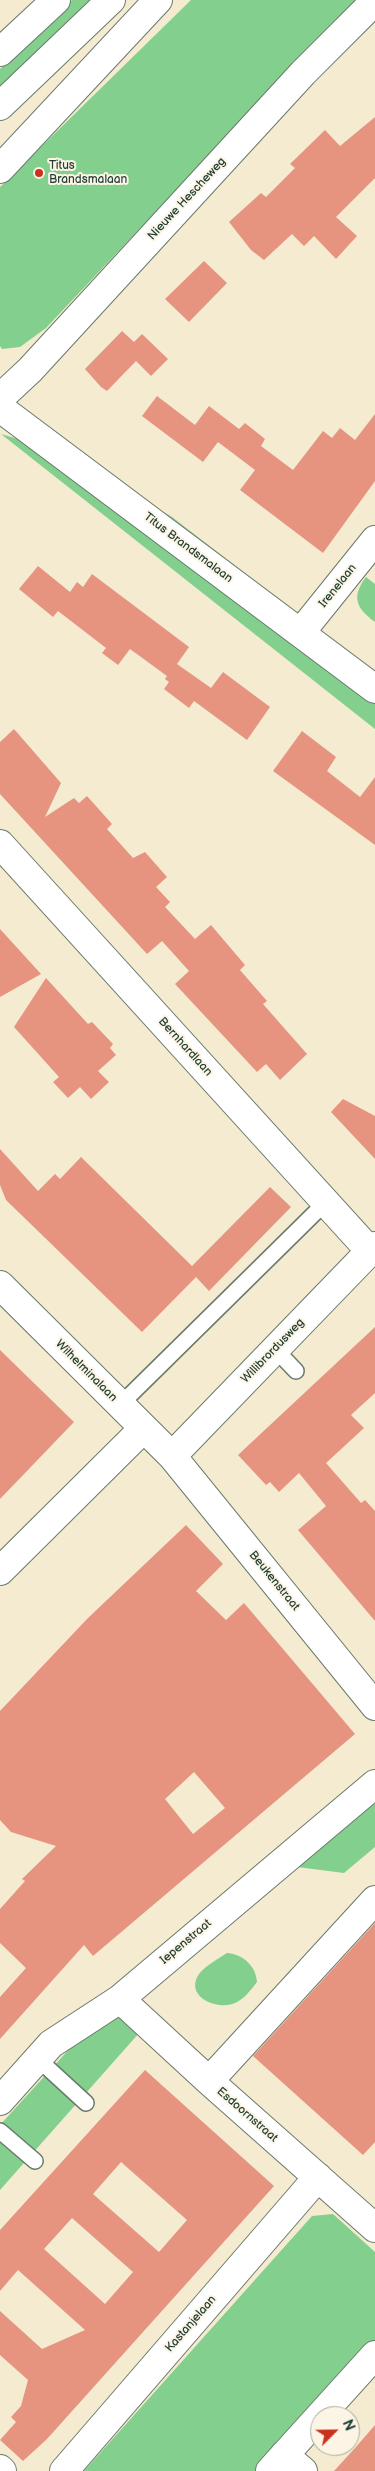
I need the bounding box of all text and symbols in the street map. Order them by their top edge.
street label: Nieuwe Hescheweg [145,155,229,243]
place label: Titus Brandsmalaan [49,159,127,187]
marker: Titus Brandsmalaan [33,167,45,179]
street label: Titus Brandsmalaan [141,510,235,586]
street label: Irenelaan [316,561,360,611]
street label: Bernhardlaan [155,1015,215,1079]
street label: Willibrordusweg [238,1316,308,1386]
street label: Wilhelminalaan [52,1337,120,1405]
street label: Beukenstraat [246,1548,302,1614]
street label: Iepenstraat [157,1916,215,1968]
street label: Esdoornstraat [213,2084,281,2146]
street label: Kastanjelaan [163,2293,219,2355]
north arrow [310,2406,360,2456]
text: N [338,2417,358,2433]

